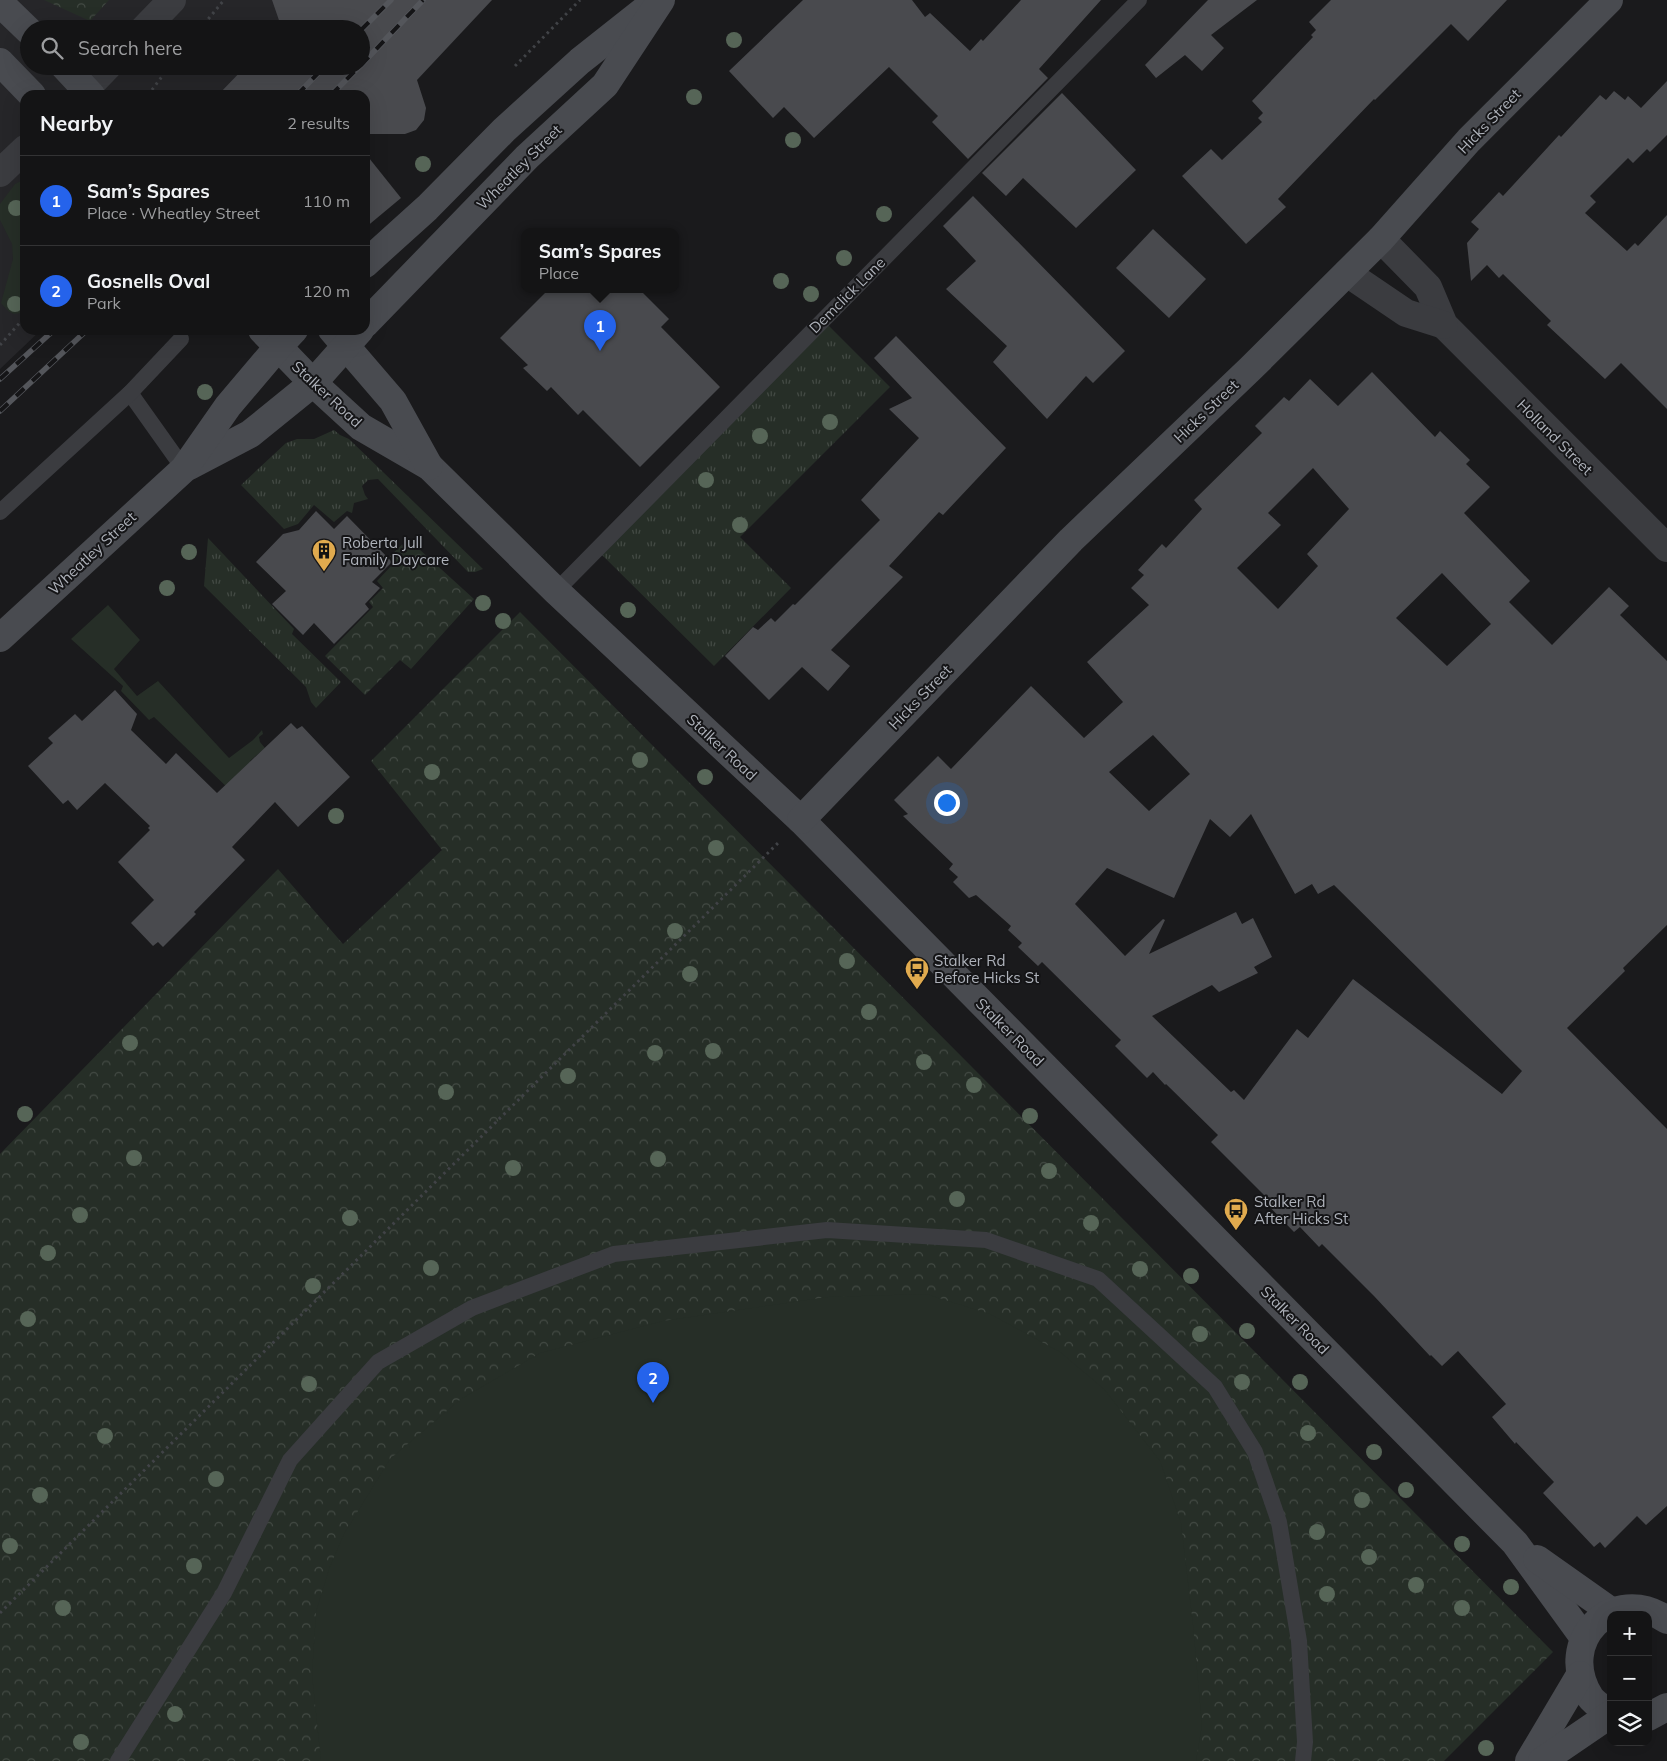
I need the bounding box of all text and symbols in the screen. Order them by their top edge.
search box [20,20,370,75]
icon: search [38,34,66,62]
text: Search here [78,36,182,60]
street label: Hicks Street [1453,85,1525,157]
text: Nearby [40,110,113,136]
text: 2 results [287,113,350,133]
street label: Wheatley Street [472,120,566,214]
text: Sam’s Spares [87,179,210,203]
text: 1 [51,191,61,211]
text: 110 m [303,191,350,211]
text: Place · Wheatley Street [87,203,260,223]
popup [521,228,679,293]
text: Sam’s Spares [539,239,661,263]
street label: Demclick Lane [805,253,889,337]
text: Place [539,263,579,283]
text: Gosnells Oval [87,269,210,293]
text: 2 [51,281,61,301]
text: 120 m [303,281,350,301]
text: Park [87,293,121,313]
pin: 1 [584,310,616,351]
street label: Stalker Road [288,357,366,431]
street label: Hicks Street [1170,375,1242,447]
street label: Holland Street [1513,395,1597,479]
street label: Wheatley Street [44,508,140,598]
place label: Roberta Jull Family Daycare [342,533,449,569]
building icon: Roberta Jull Family Daycare [311,538,337,572]
street label: Hicks Street [884,661,956,733]
street label: Stalker Road [683,710,761,784]
your location [934,790,960,816]
place label: Stalker Rd Before Hicks St [934,951,1039,987]
bus stop icon: Stalker Rd Before Hicks St [904,956,930,990]
street label: Stalker Road [972,994,1048,1070]
place label: Stalker Rd After Hicks St [1254,1192,1348,1228]
bus stop icon: Stalker Rd After Hicks St [1223,1197,1249,1231]
street label: Stalker Road [1257,1282,1333,1358]
pin: 2 [637,1362,669,1403]
map controls [1607,1611,1652,1746]
button: + [1607,1611,1652,1656]
button: − [1607,1656,1652,1701]
button: layers [1607,1701,1652,1746]

